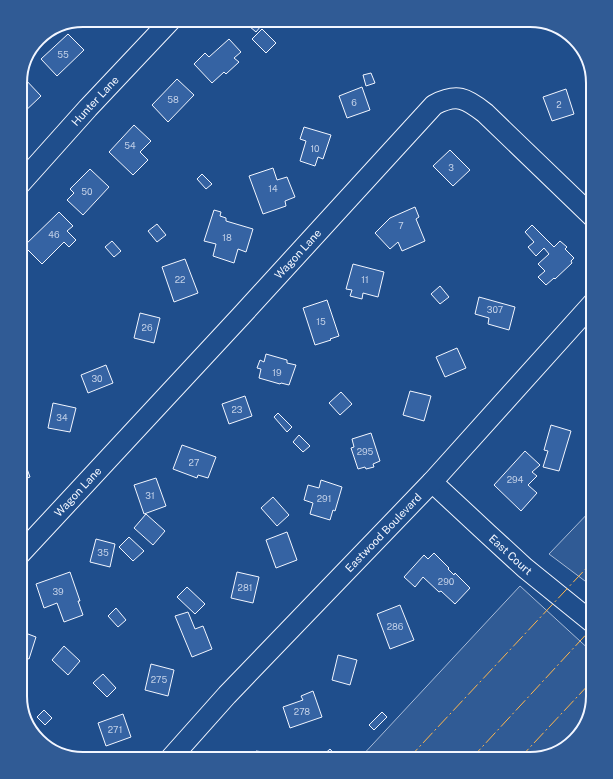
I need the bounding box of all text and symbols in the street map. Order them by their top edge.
house number: 55 [57,49,69,60]
street label: Hunter Lane [69,74,121,128]
house number: 58 [167,94,179,105]
house number: 6 [351,97,357,108]
house number: 2 [556,99,562,110]
house number: 54 [124,140,136,151]
house number: 10 [310,143,320,154]
house number: 3 [448,162,454,173]
house number: 14 [268,183,278,194]
house number: 50 [81,186,93,197]
house number: 7 [398,220,404,231]
street label: Wagon Lane [272,227,324,281]
house number: 46 [48,229,60,240]
house number: 18 [222,232,232,243]
house number: 22 [175,274,185,285]
house number: 11 [361,274,369,285]
house number: 307 [487,304,503,315]
house number: 15 [316,316,326,327]
house number: 26 [142,322,153,333]
house number: 19 [272,367,282,378]
house number: 30 [91,373,103,384]
house number: 23 [231,404,243,415]
house number: 34 [56,412,68,423]
house number: 295 [357,446,374,457]
house number: 27 [189,457,199,468]
street label: Wagon Lane [52,465,104,519]
house number: 294 [507,474,524,485]
house number: 31 [145,490,155,501]
street label: Eastwood Boulevard [343,491,424,574]
house number: 291 [317,493,331,504]
street label: East Court [487,532,534,577]
house number: 35 [97,547,109,558]
house number: 290 [438,576,455,587]
house number: 281 [238,582,252,593]
house number: 39 [52,586,64,597]
house number: 286 [387,621,404,632]
house number: 275 [151,674,167,685]
house number: 278 [294,706,310,717]
house number: 271 [108,724,122,735]

